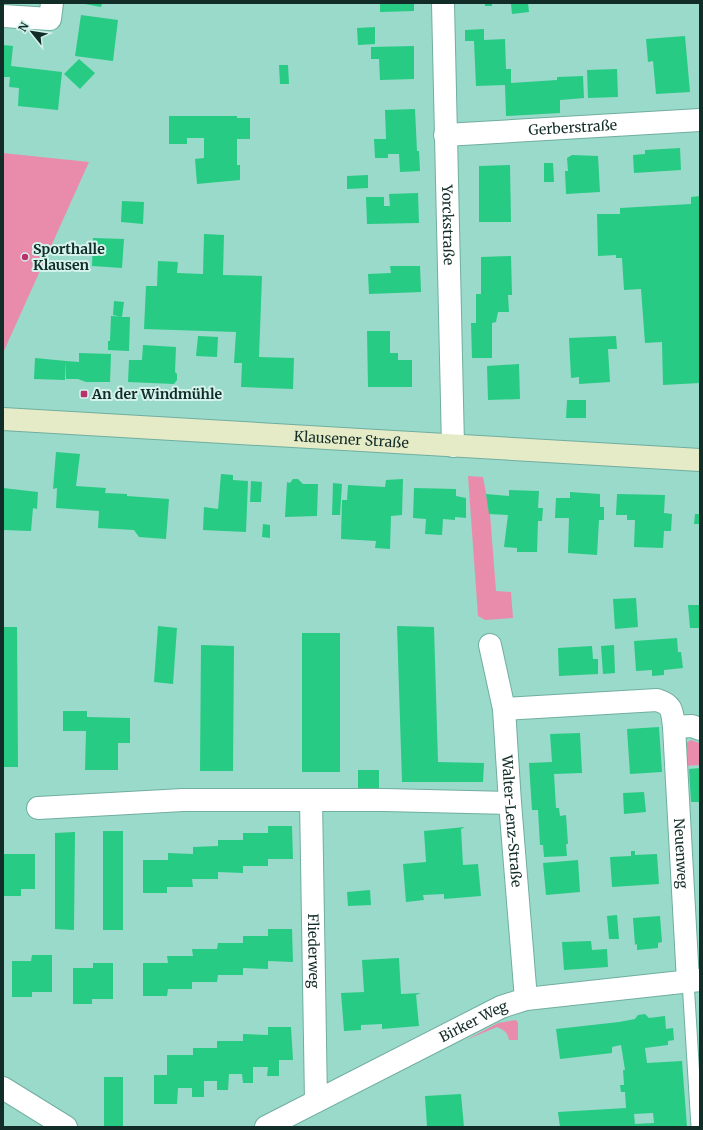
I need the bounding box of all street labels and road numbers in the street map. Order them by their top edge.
street label: Gerberstraße [528,116,618,139]
street label: Yorckstraße [438,184,458,265]
street label: Klausener Straße [293,427,409,452]
street label: Walter-Lenz-Straße [498,754,526,888]
street label: Neuenweg [670,818,692,890]
street label: Fliederweg [304,913,323,989]
street label: Birker Weg [436,996,510,1046]

